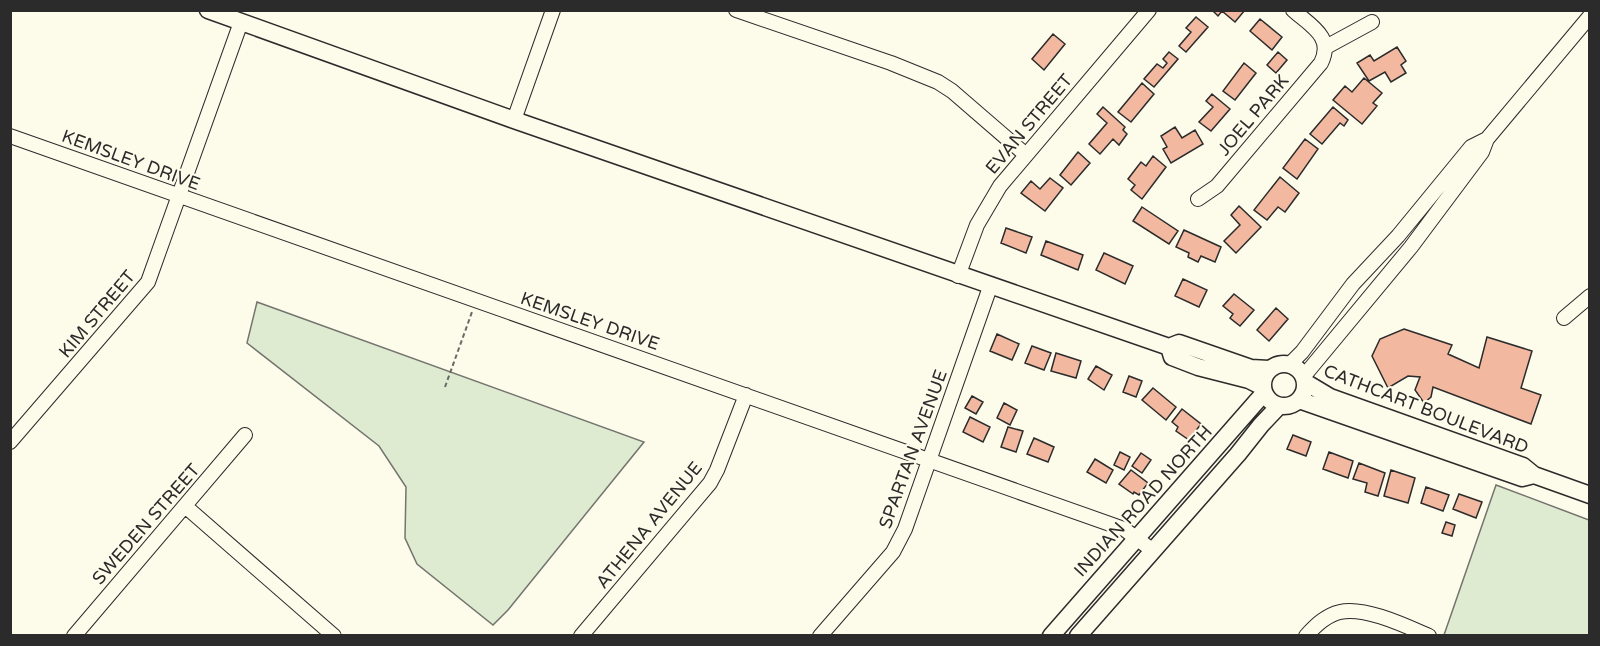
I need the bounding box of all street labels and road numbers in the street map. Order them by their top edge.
street label: EVAN STREET [981,69,1077,179]
street label: JOEL PARK [1213,70,1293,160]
street label: KEMSLEY DRIVE [59,125,203,195]
street label: KIM STREET [54,266,140,362]
street label: KEMSLEY DRIVE [518,287,662,355]
street label: CATHCART BOULEVARD [1320,360,1532,458]
street label: SPARTAN AVENUE [874,367,952,531]
street label: INDIAN ROAD NORTH [1069,421,1217,581]
street label: ATHENA AVENUE [591,457,707,593]
street label: SWEDEN STREET [87,459,205,589]

